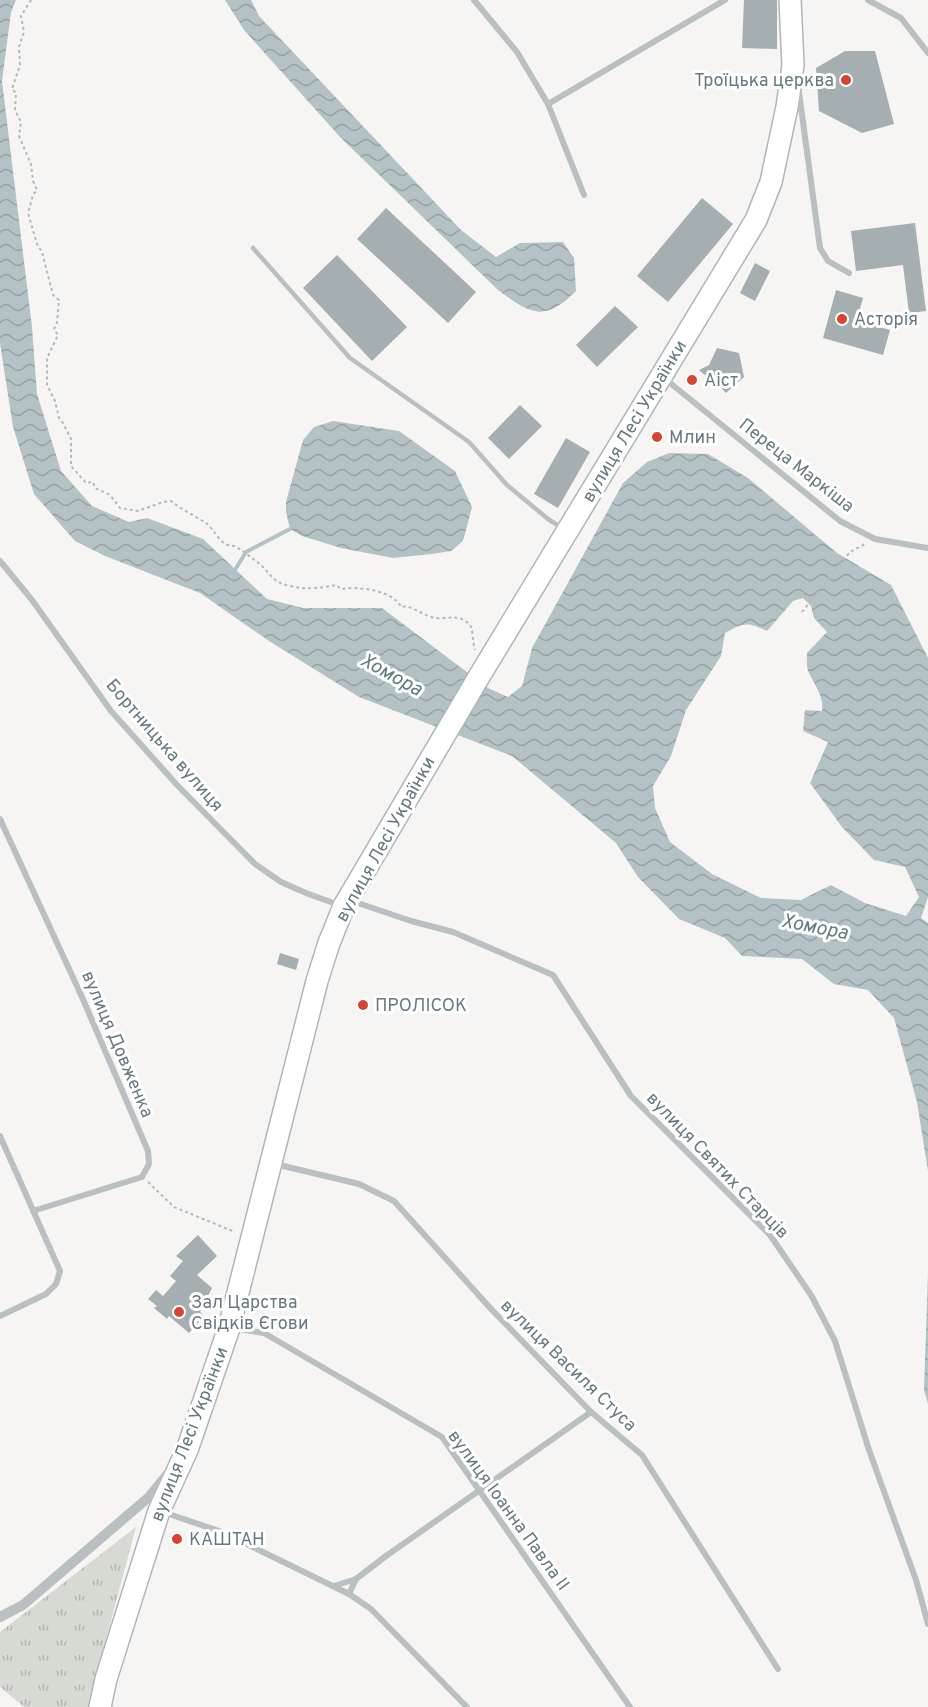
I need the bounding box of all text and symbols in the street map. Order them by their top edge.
place label: Троїцька церква [694,70,834,93]
marker: Троїцька церква [839,73,853,87]
place label: Асторія [854,309,918,332]
marker: Асторія [835,312,849,326]
street label: вулиця Лесі Українки [578,336,693,507]
place label: Аіст [704,370,738,393]
marker: Аіст [685,373,699,387]
street label: Переца Маркіша [734,414,858,518]
place label: Млин [669,427,716,450]
marker: Млин [650,430,664,444]
water label: Хомора [355,648,427,704]
street label: Бортницька вулиця [100,675,228,817]
street label: вулиця Лесі Українки [331,753,441,926]
water label: Хомора [779,909,851,947]
street label: вулиця Довженка [75,968,158,1121]
place label: ПРОЛІСОК [375,995,467,1018]
marker: ПРОЛІСОК [356,998,370,1012]
street label: вулиця Святих Старців [641,1088,793,1244]
place label: Зал Царства Свідків Єгови [191,1292,309,1336]
street label: вулиця Василя Стуса [495,1295,641,1437]
marker: Зал Царства Свідків Єгови [172,1305,186,1319]
street label: вулиця Лесі Українки [146,1344,234,1525]
street label: вулиця Іоанна Павла II [442,1426,574,1596]
place label: КАШТАН [189,1529,265,1552]
marker: КАШТАН [170,1532,184,1546]

